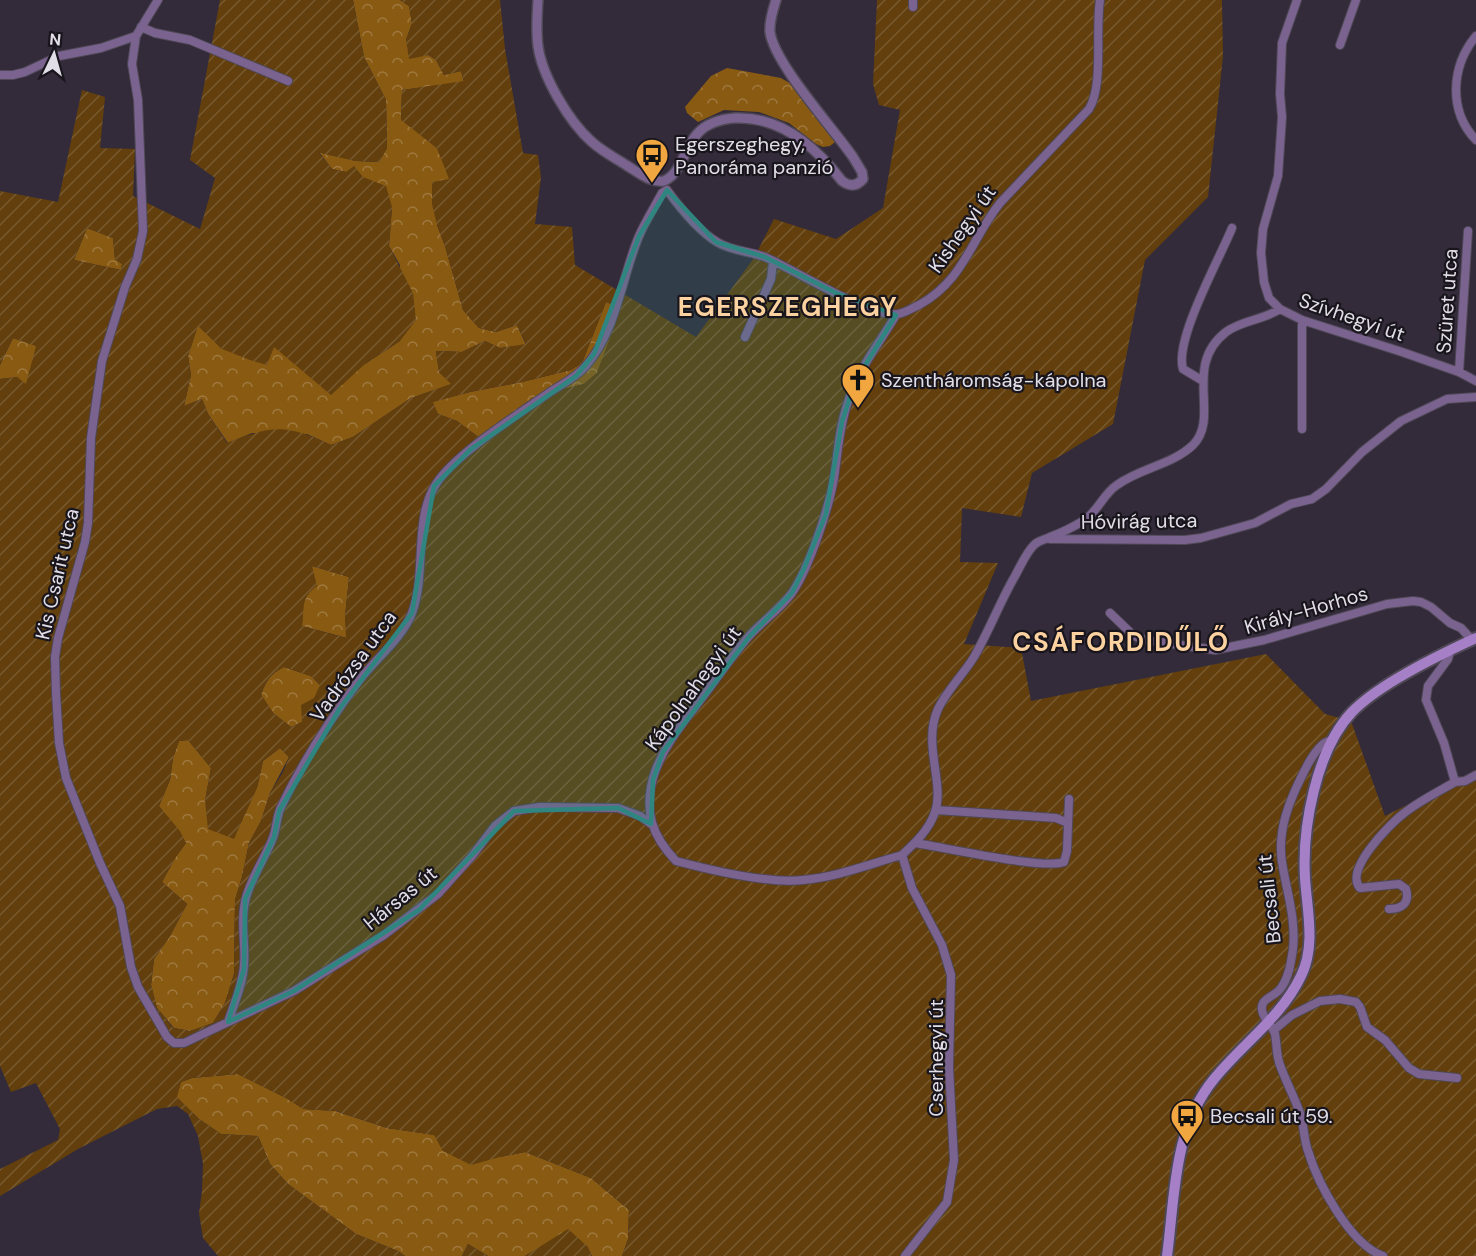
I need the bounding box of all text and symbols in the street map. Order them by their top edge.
north arrow [24,24,84,84]
text: N [49,29,62,51]
place label: Egerszeghegy, Panoráma panzió [675,131,833,180]
bus stop icon: Egerszeghegy, Panoráma panzió [634,137,670,184]
street label: Kishegyi út [922,180,1002,278]
street label: Szüret utca [1430,248,1464,354]
street label: Szívhegyi út [1296,287,1409,347]
district label: EGERSZEGHEGY [678,290,898,324]
church icon: Szentháromság-kápolna [840,362,876,409]
place label: Szentháromság-kápolna [881,367,1107,393]
street label: Kis Csarit utca [29,506,85,642]
street label: Hóvirág utca [1081,507,1197,535]
street label: Király-Horhos [1241,580,1371,640]
street label: Vadrózsa utca [304,605,402,727]
street label: Kápolnahegyi út [639,620,747,755]
district label: CSÁFORDIDŰLŐ [1012,625,1230,659]
street label: Becsali út [1251,853,1287,945]
street label: Hársas út [358,860,442,936]
street label: Cserhegyi út [923,999,949,1117]
bus stop icon: Becsali út 59. [1169,1098,1205,1145]
place label: Becsali út 59. [1210,1103,1333,1129]

